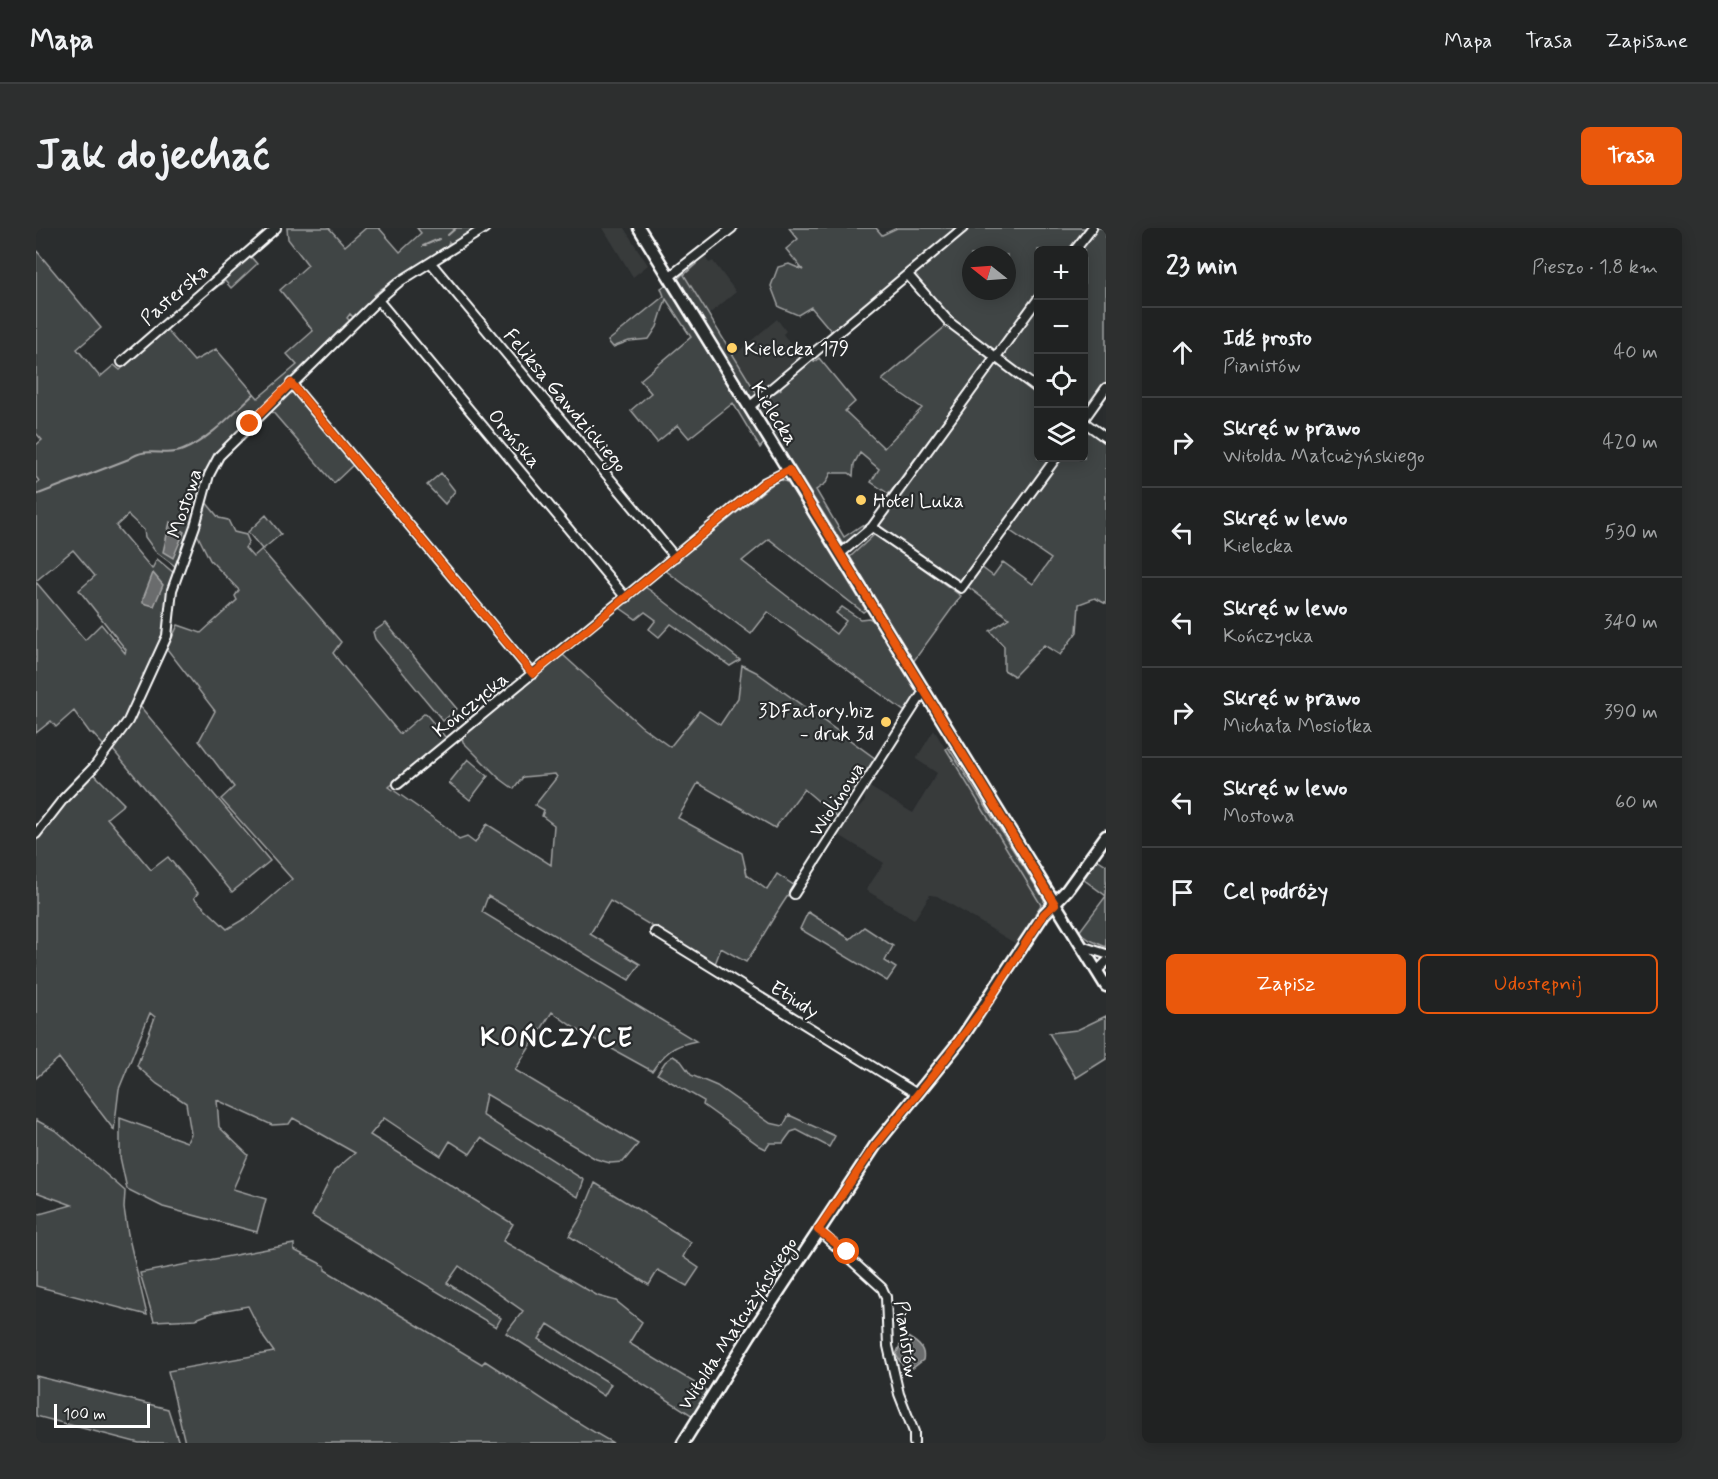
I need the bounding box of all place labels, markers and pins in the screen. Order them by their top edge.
place label: Kielecka 179 [744,336,849,363]
marker: Kielecka 179 [725,341,739,355]
place label: Hotel Luka [873,488,964,515]
marker: Hotel Luka [854,493,868,507]
place label: 3DFactory.biz - druk 3d [758,698,874,748]
marker: 3DFactory.biz - druk 3d [879,715,893,729]

